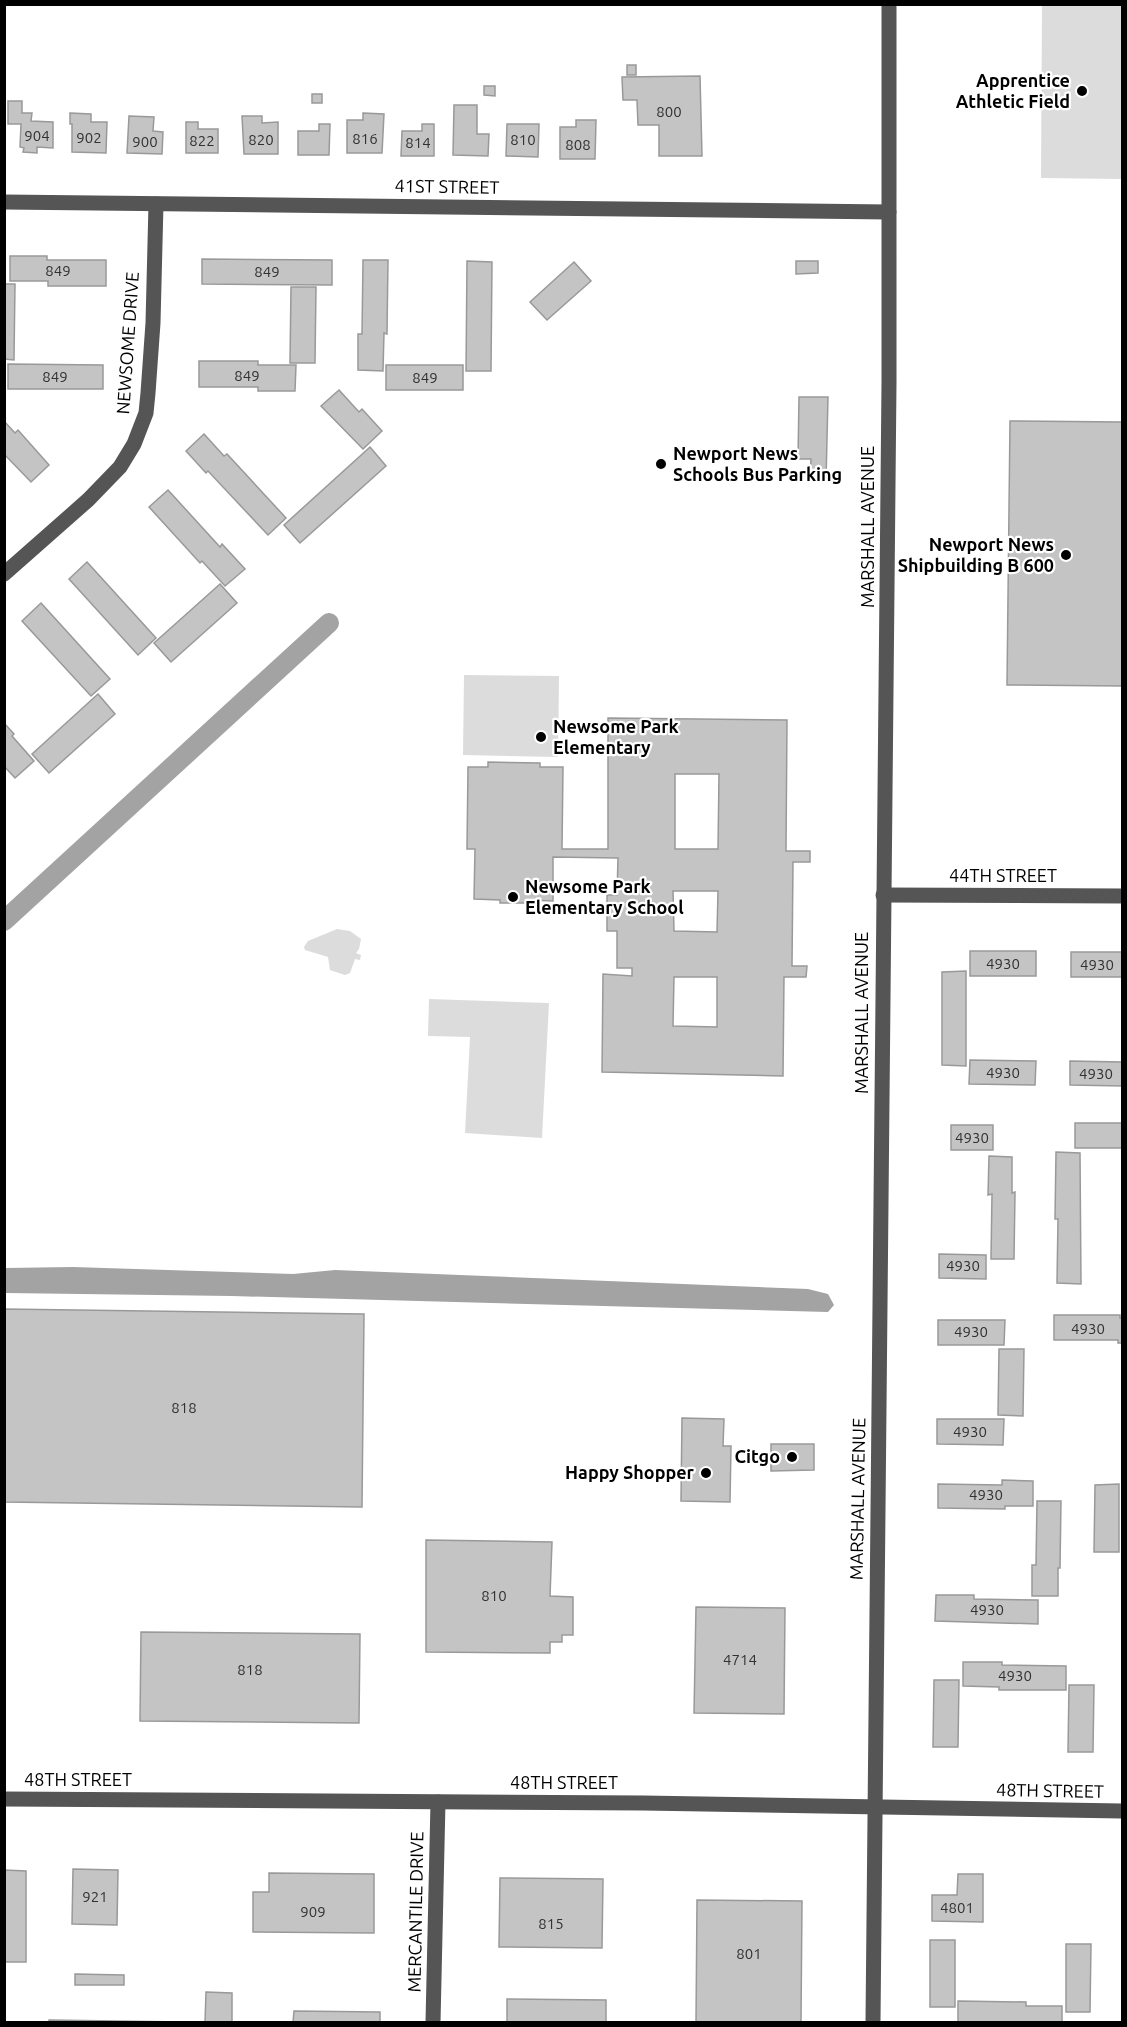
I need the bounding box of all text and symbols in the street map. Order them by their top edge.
place label: Apprentice Athletic Field [956,70,1070,111]
marker: Apprentice Athletic Field [1075,84,1089,98]
house number: 800 [656,103,682,120]
house number: 904 [24,127,50,144]
house number: 902 [76,129,102,146]
house number: 816 [352,130,378,147]
house number: 820 [248,131,274,148]
house number: 810 [510,131,536,148]
house number: 822 [189,132,215,149]
house number: 900 [132,133,158,150]
house number: 814 [405,134,431,151]
house number: 808 [565,136,591,153]
street label: 41ST STREET [395,175,500,197]
house number: 849 [45,262,71,279]
house number: 849 [254,263,280,280]
street label: NEWSOME DRIVE [112,271,142,415]
house number: 849 [234,367,260,384]
house number: 849 [42,368,68,385]
house number: 849 [412,369,438,386]
place label: Newport News Schools Bus Parking [673,443,842,484]
street label: MARSHALL AVENUE [857,446,877,608]
marker: Newport News Schools Bus Parking [654,457,668,471]
place label: Newport News Shipbuilding B 600 [898,534,1054,575]
marker: Newport News Shipbuilding B 600 [1059,548,1073,562]
place label: Newsome Park Elementary [553,716,679,757]
marker: Newsome Park Elementary [534,730,548,744]
street label: 44TH STREET [949,865,1057,885]
place label: Newsome Park Elementary School [525,876,684,917]
marker: Newsome Park Elementary School [506,890,520,904]
street label: MARSHALL AVENUE [851,932,871,1094]
house number: 4930 [986,955,1020,972]
house number: 4930 [1080,956,1114,973]
house number: 4930 [986,1064,1020,1081]
house number: 4930 [1079,1065,1113,1082]
house number: 4930 [955,1129,989,1146]
house number: 4930 [946,1257,980,1274]
house number: 4930 [1071,1320,1105,1337]
house number: 4930 [954,1323,988,1340]
house number: 818 [171,1399,197,1416]
street label: MARSHALL AVENUE [846,1418,868,1580]
house number: 4930 [953,1423,987,1440]
place label: Citgo [735,1446,780,1466]
marker: Citgo [785,1450,799,1464]
place label: Happy Shopper [565,1462,695,1482]
marker: Happy Shopper [699,1466,713,1480]
house number: 4930 [969,1486,1003,1503]
house number: 810 [481,1587,507,1604]
house number: 4930 [970,1601,1004,1618]
house number: 4714 [723,1651,757,1668]
house number: 818 [237,1661,263,1678]
house number: 4930 [998,1667,1032,1684]
street label: 48TH STREET [24,1769,132,1789]
street label: 48TH STREET [510,1772,618,1792]
street label: 48TH STREET [996,1779,1104,1801]
street label: MERCANTILE DRIVE [404,1831,426,1993]
house number: 921 [82,1888,108,1905]
house number: 4801 [940,1899,974,1916]
house number: 909 [300,1903,326,1920]
house number: 815 [538,1915,564,1932]
house number: 801 [736,1945,762,1962]

